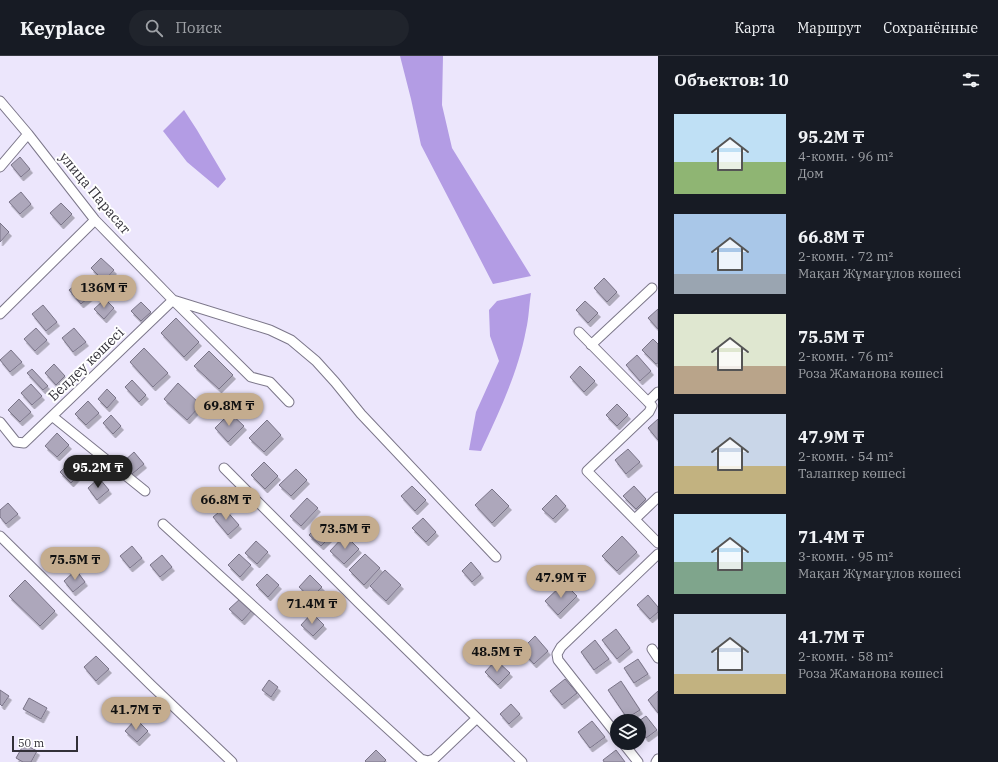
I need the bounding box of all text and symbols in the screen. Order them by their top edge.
search box [129,10,409,46]
text: Keyplace [20,16,105,40]
icon: search [143,17,165,39]
text: Поиск [175,18,222,37]
text: Карта [734,19,775,37]
text: Маршрут [797,19,861,37]
text: Сохранённые [883,19,978,37]
text: Объектов: 10 [674,69,789,91]
icon: filters [960,69,982,91]
text: 95.2M ₸ [798,126,865,148]
icon: home [706,130,754,178]
street label: улица Парасат [55,148,135,238]
text: 4-комн. · 96 m² [798,148,893,165]
text: Дом [798,165,824,182]
text: 66.8M ₸ [798,226,865,248]
icon: home [706,230,754,278]
text: 2-комн. · 72 m² [798,248,893,265]
text: Мақан Жұмағұлов көшесі [798,265,961,282]
pin: 136M ₸ [71,275,137,309]
text: 136M ₸ [80,279,128,296]
street label: Белдеу көшесі [44,323,128,405]
text: 75.5M ₸ [798,326,865,348]
icon: home [706,330,754,378]
text: 2-комн. · 76 m² [798,348,893,365]
text: Роза Жаманова көшесі [798,365,944,382]
pin: 69.8M ₸ [192,393,266,427]
text: 69.8M ₸ [203,397,255,414]
text: 47.9M ₸ [798,426,865,448]
icon: home [706,430,754,478]
text: 2-комн. · 54 m² [798,448,893,465]
pin: 95.2M ₸ [61,455,135,489]
text: 95.2M ₸ [72,459,124,476]
text: Талапкер көшесі [798,465,906,482]
pin: 66.8M ₸ [189,487,263,521]
text: 66.8M ₸ [200,491,252,508]
pin: 73.5M ₸ [308,516,382,550]
text: 73.5M ₸ [319,520,371,537]
text: 71.4M ₸ [798,526,865,548]
icon: home [706,530,754,578]
pin: 75.5M ₸ [38,547,112,581]
text: 3-комн. · 95 m² [798,548,893,565]
text: 75.5M ₸ [49,551,101,568]
pin: 47.9M ₸ [524,565,598,599]
text: Мақан Жұмағұлов көшесі [798,565,961,582]
text: 47.9M ₸ [535,569,587,586]
pin: 71.4M ₸ [275,591,349,625]
text: 71.4M ₸ [286,595,338,612]
text: 41.7M ₸ [798,626,865,648]
icon: home [706,630,754,678]
pin: 48.5M ₸ [460,639,534,673]
text: 48.5M ₸ [471,643,523,660]
text: 2-комн. · 58 m² [798,648,893,665]
text: Роза Жаманова көшесі [798,665,944,682]
pin: 41.7M ₸ [99,697,173,731]
text: 41.7M ₸ [110,701,162,718]
map controls [610,714,646,750]
button: layers [610,714,646,750]
scale bar [12,734,78,753]
text: 50 m [18,736,44,750]

